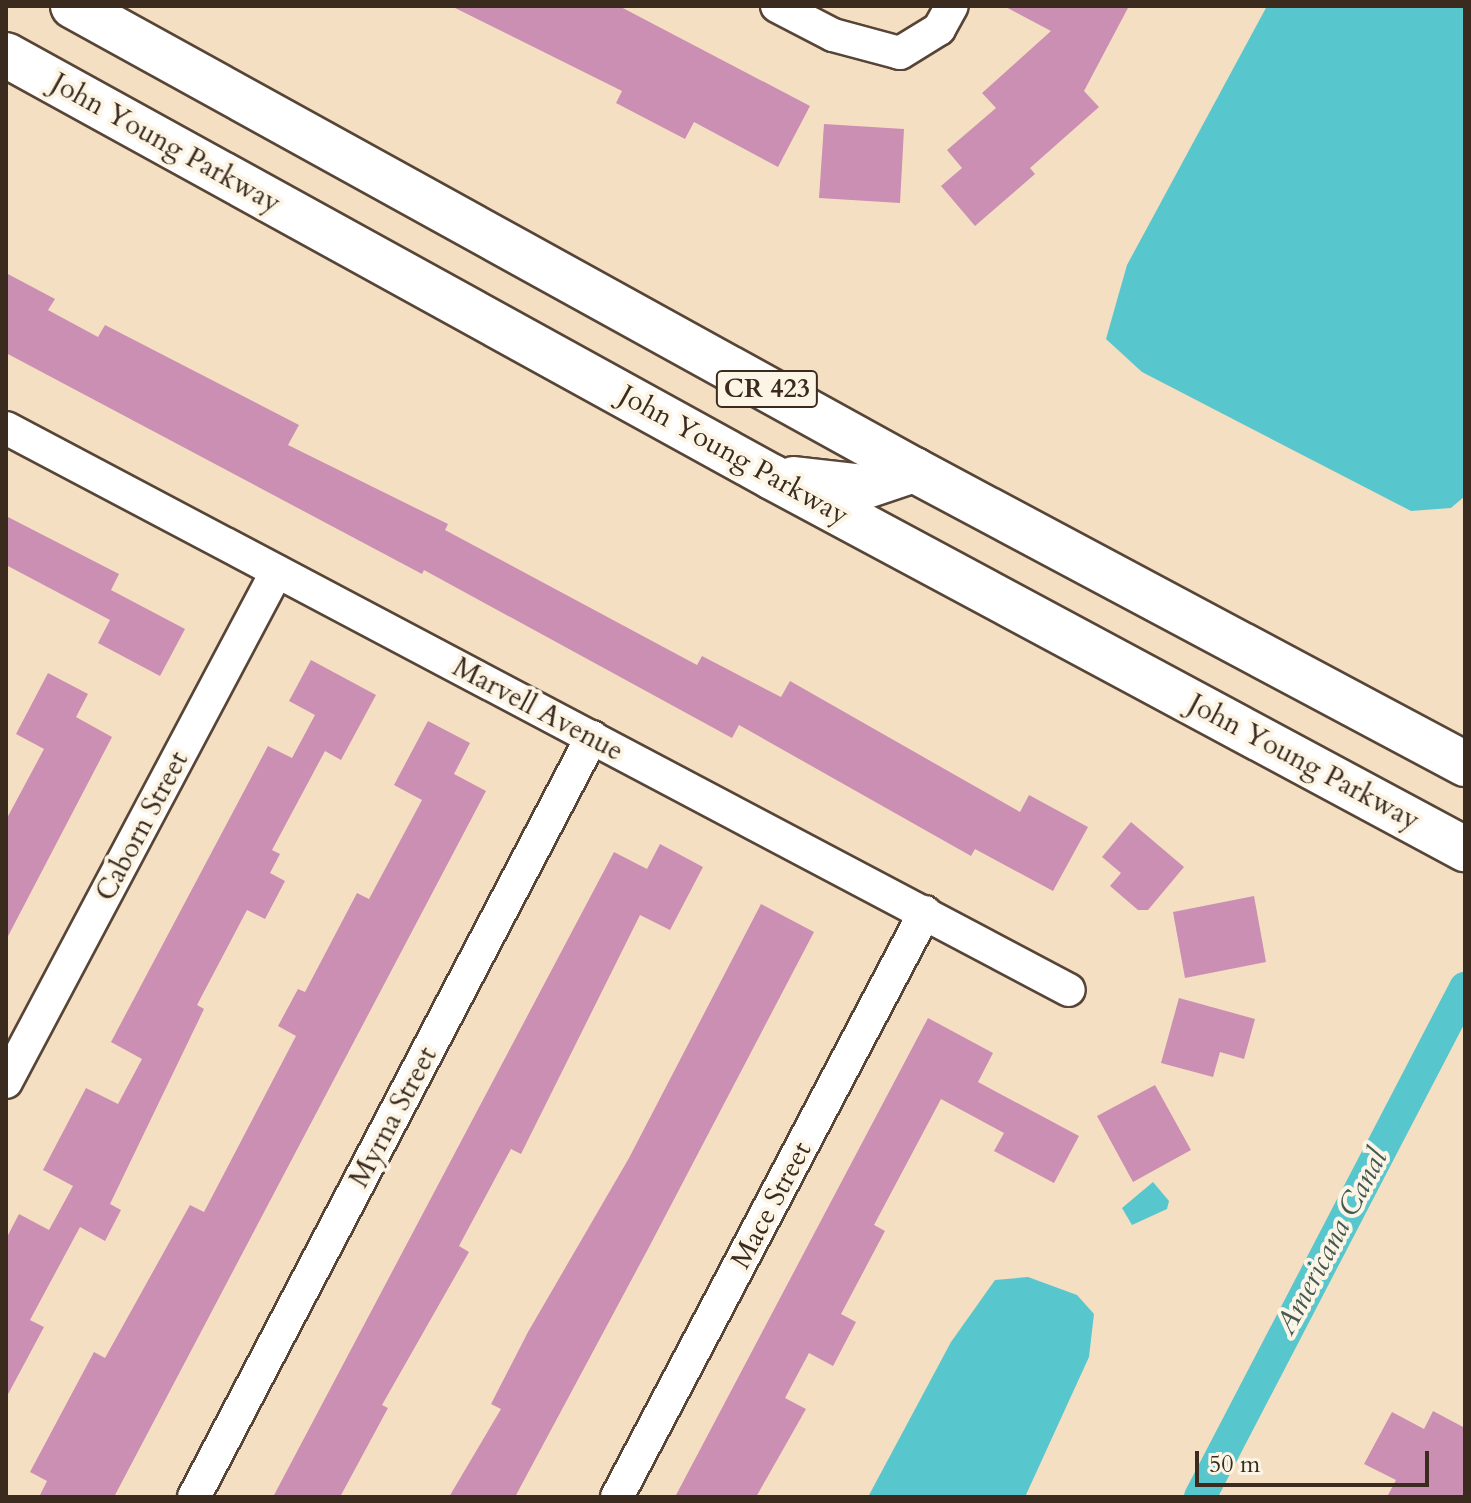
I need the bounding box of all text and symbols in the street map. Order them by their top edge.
street label: John Young Parkway [45,66,287,220]
road number: CR 423 [715,367,819,411]
street label: John Young Parkway [613,378,855,532]
street label: Marvell Avenue [447,650,629,768]
street label: John Young Parkway [1183,687,1425,837]
street label: Caborn Street [89,745,195,907]
street label: Myrna Street [342,1041,444,1193]
street label: Mace Street [724,1136,818,1274]
water label: Americana Canal [1268,1143,1396,1341]
scale bar [1199,1435,1433,1485]
text: 50 m [1209,1448,1260,1481]

